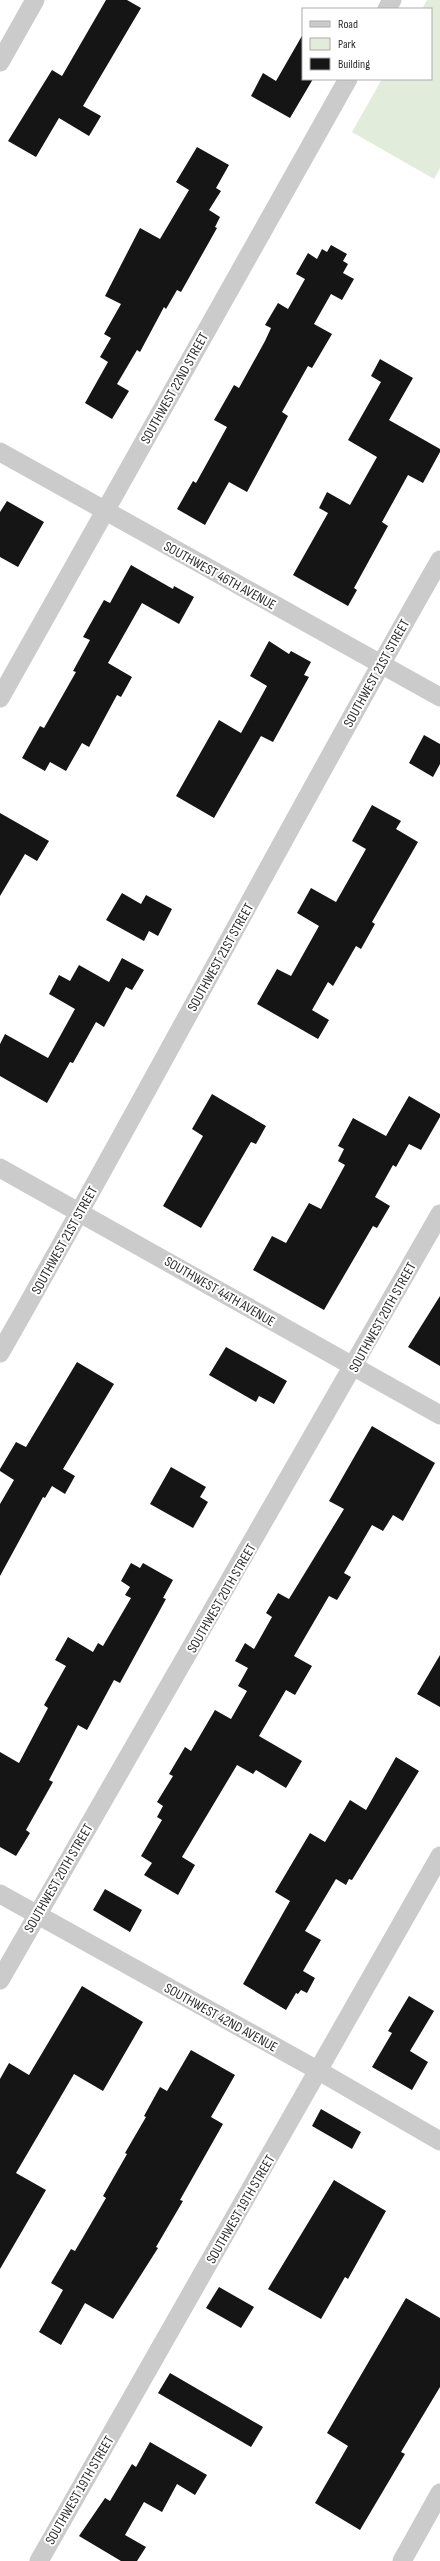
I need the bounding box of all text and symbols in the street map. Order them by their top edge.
legend [302,8,432,80]
text: Road [338,17,358,32]
text: Park [338,37,356,52]
text: Building [338,57,370,72]
street label: SOUTHWEST 22ND STREET [137,329,212,447]
street label: SOUTHWEST 46TH AVENUE [161,538,279,613]
street label: SOUTHWEST 21ST STREET [340,616,413,730]
street label: SOUTHWEST 21ST STREET [184,900,257,1014]
street label: SOUTHWEST 21ST STREET [28,1183,101,1297]
street label: SOUTHWEST 44TH AVENUE [161,1253,278,1330]
street label: SOUTHWEST 20TH STREET [345,1259,420,1375]
street label: SOUTHWEST 20TH STREET [183,1540,260,1656]
street label: SOUTHWEST 20TH STREET [20,1820,97,1936]
street label: SOUTHWEST 42ND AVENUE [161,1979,280,2056]
street label: SOUTHWEST 19TH STREET [202,2152,279,2267]
street label: SOUTHWEST 19TH STREET [41,2433,118,2548]

